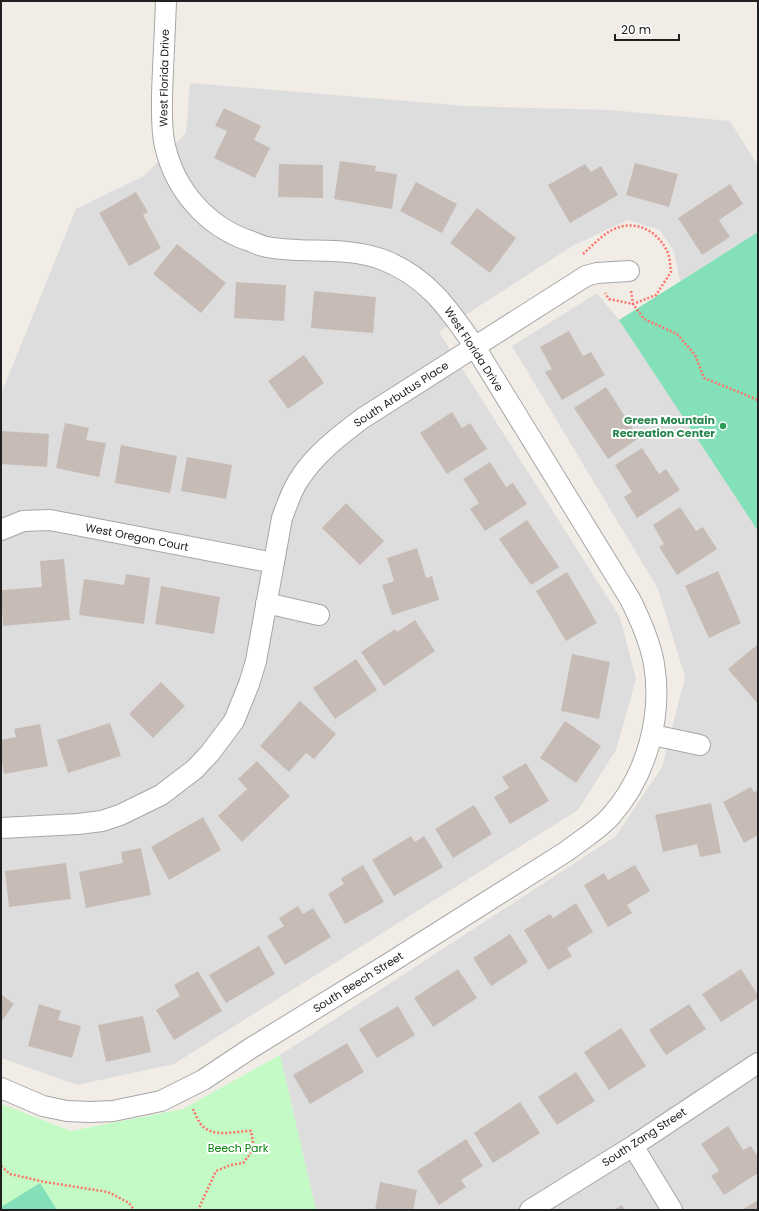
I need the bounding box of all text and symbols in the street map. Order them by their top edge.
scale bar [615,16,679,42]
text: 20 m [621,21,651,38]
street label: West Florida Drive [155,29,173,127]
street label: West Florida Drive [441,304,507,394]
street label: South Arbutus Place [350,357,452,431]
place label: Green Mountain Recreation Center [612,412,715,441]
marker: Green Mountain Recreation Center [718,421,728,431]
street label: West Oregon Court [84,519,190,555]
street label: South Beech Street [310,948,406,1016]
street label: South Zang Street [599,1104,689,1170]
park label: Beech Park [208,1140,269,1156]

